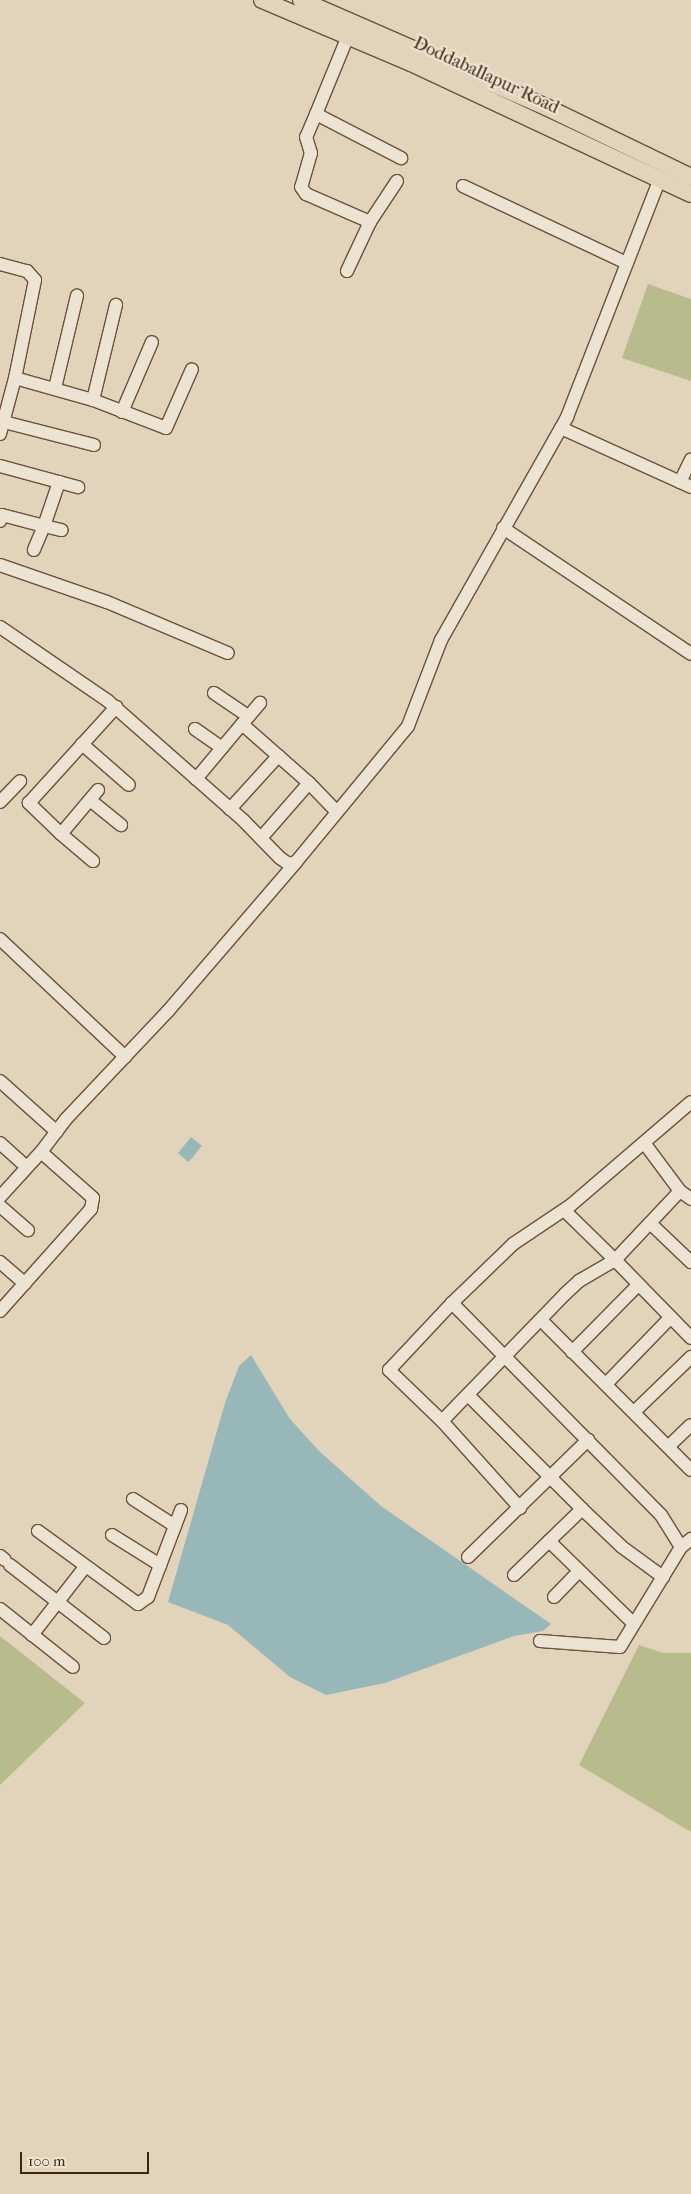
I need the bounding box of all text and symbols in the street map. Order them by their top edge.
street label: Doddaballapur Road [410,33,562,119]
scale bar [22,2142,151,2174]
text: 100 m [28,2152,66,2170]

